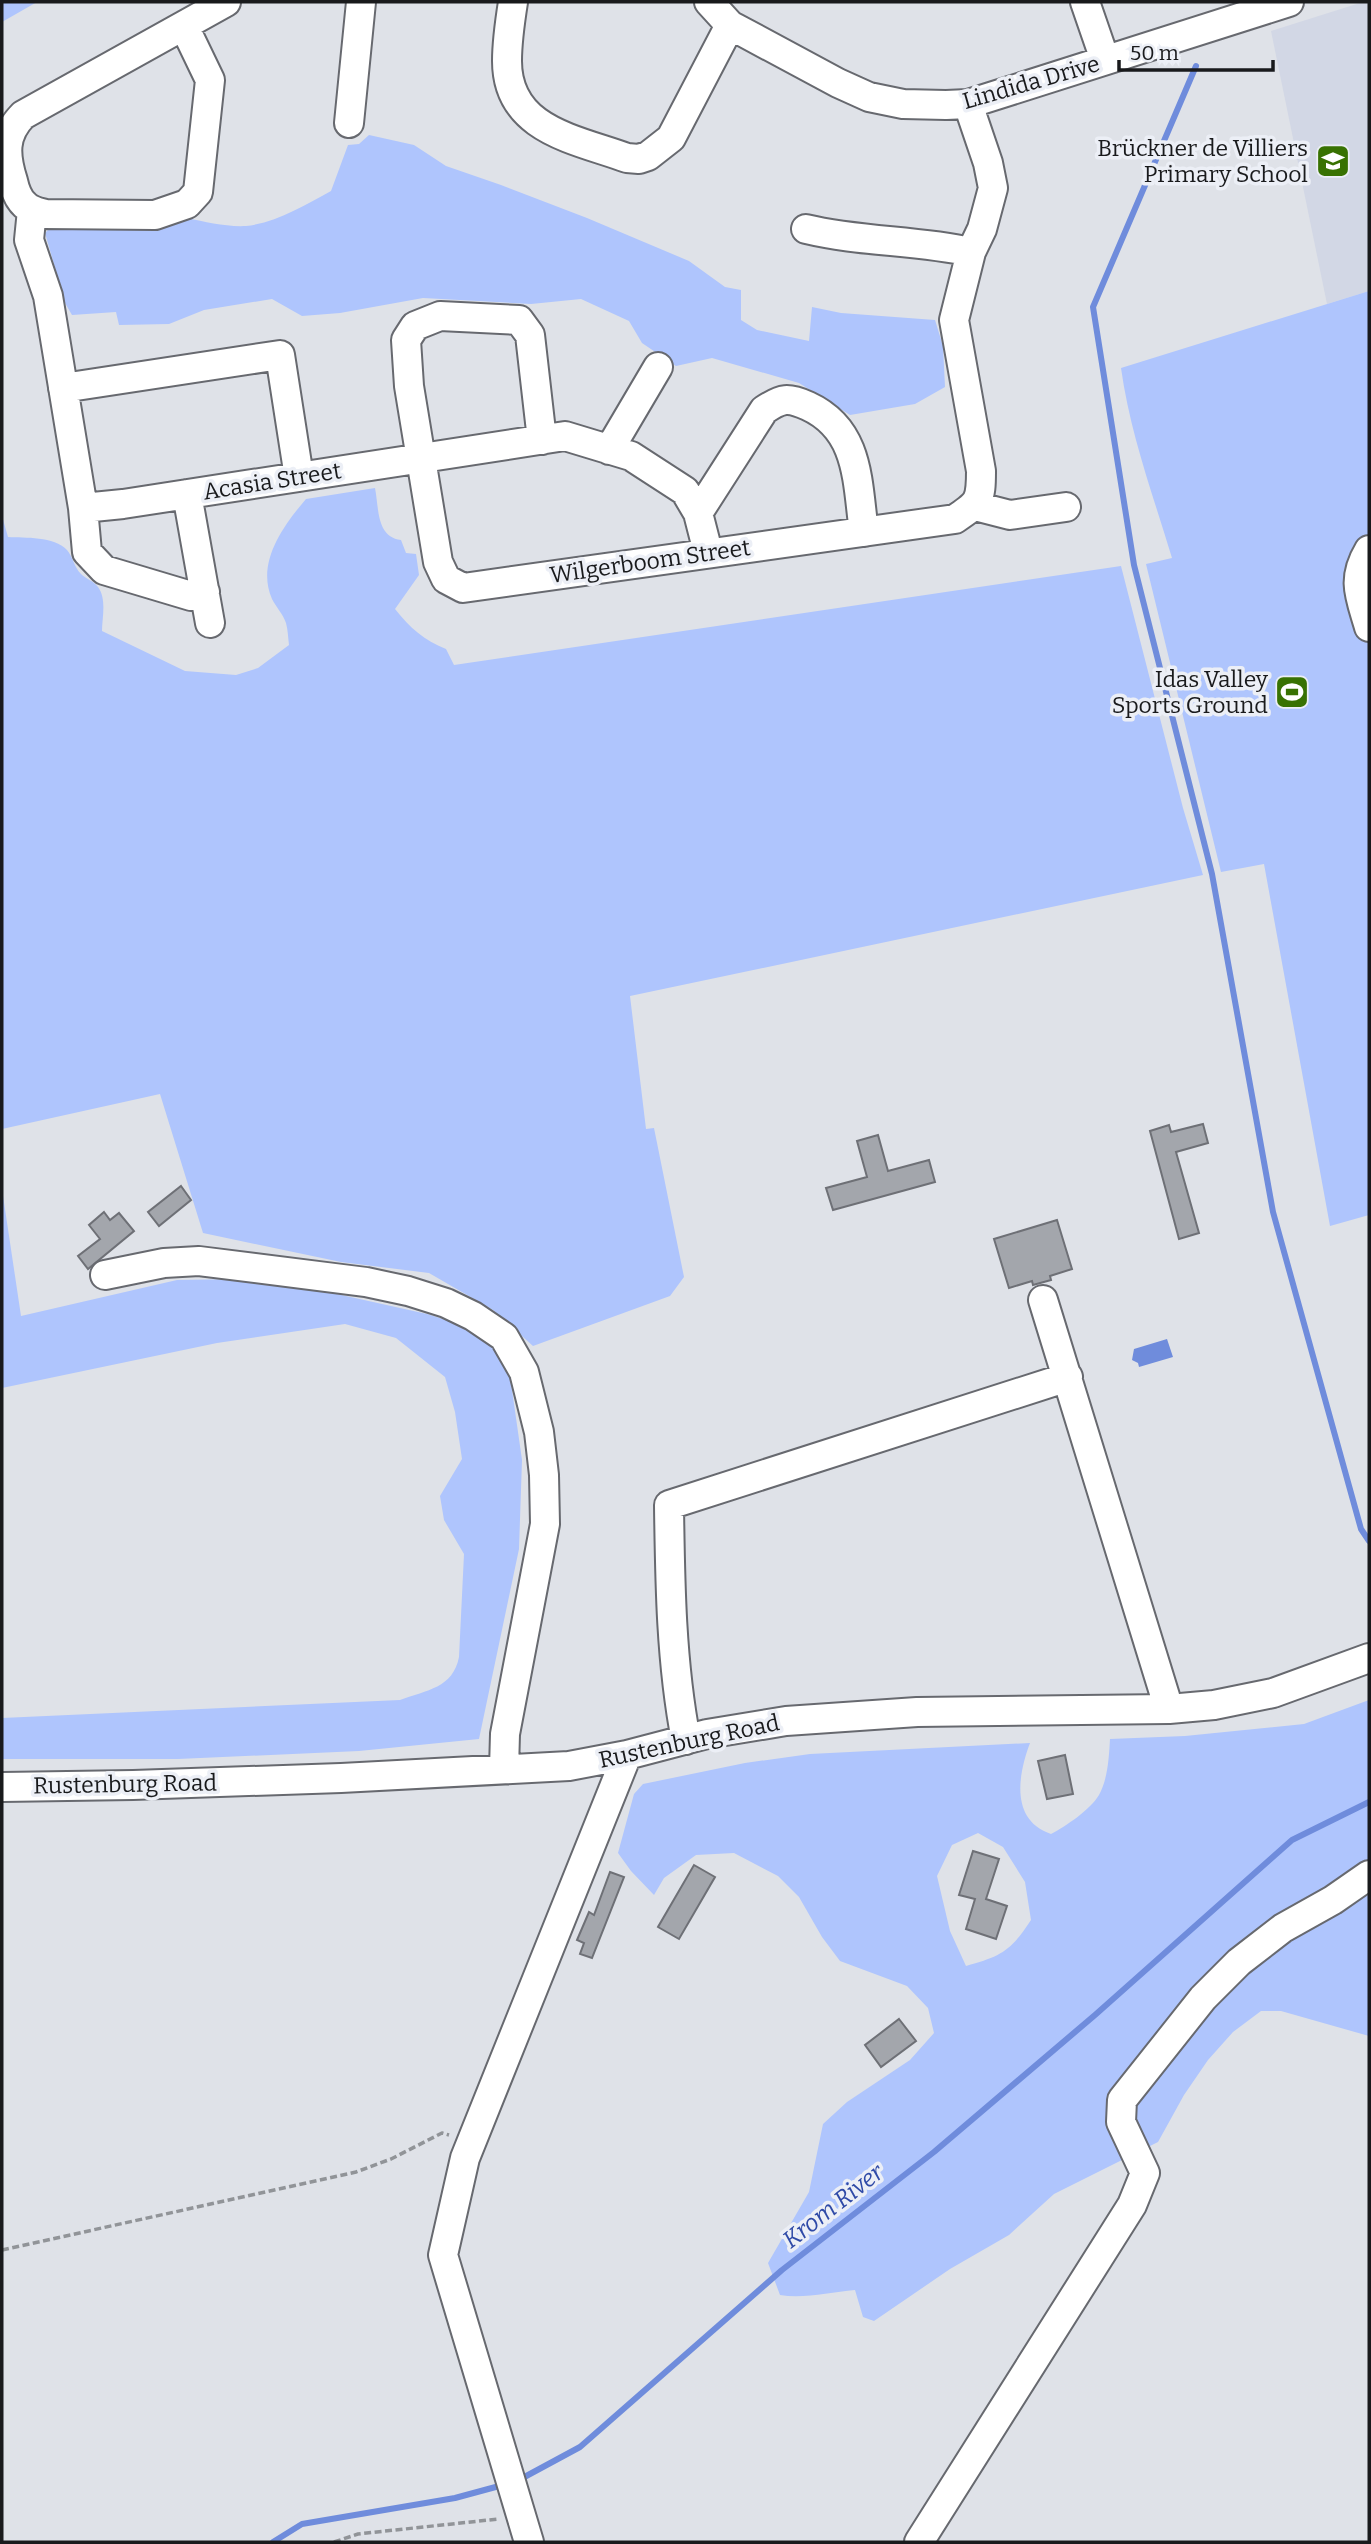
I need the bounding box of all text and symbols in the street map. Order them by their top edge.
scale bar [1119,28,1273,72]
text: 50 m [1130,40,1179,66]
street label: Lindida Drive [959,49,1103,115]
place label: Brückner de Villiers Primary School [1097,134,1308,188]
school or university icon: Brückner de Villiers Primary School [1314,142,1352,180]
street label: Acasia Street [201,456,343,506]
street label: Wilgerboom Street [548,533,752,589]
place label: Idas Valley Sports Ground [1112,665,1269,719]
sports icon: Idas Valley Sports Ground [1273,673,1311,711]
street label: Rustenburg Road [596,1708,782,1774]
street label: Rustenburg Road [33,1768,218,1800]
water label: Krom River [777,2157,890,2254]

